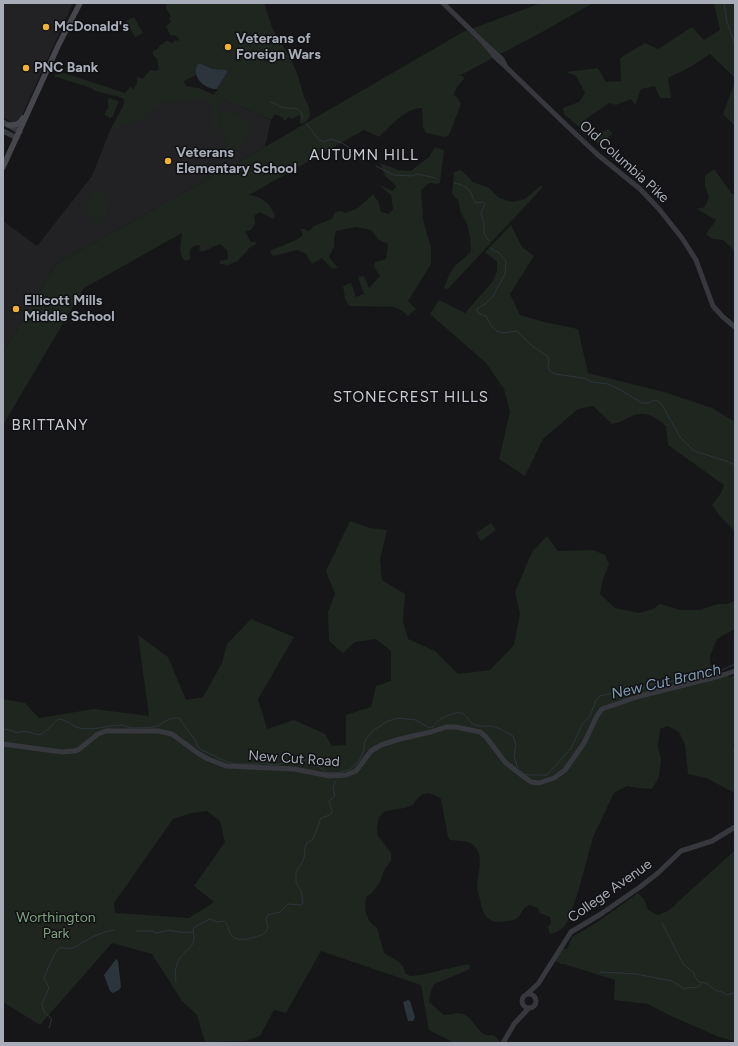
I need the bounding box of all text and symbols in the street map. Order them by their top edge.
place label: McDonald's [54,19,129,35]
marker: McDonald's [41,22,51,32]
place label: Veterans of Foreign Wars [236,31,321,64]
marker: Veterans of Foreign Wars [223,42,233,52]
place label: PNC Bank [34,60,98,76]
marker: PNC Bank [21,63,31,73]
street label: Old Columbia Pike [576,118,672,206]
place label: Veterans Elementary School [176,145,297,178]
district label: AUTUMN HILL [309,147,419,165]
marker: Veterans Elementary School [163,156,173,166]
place label: Ellicott Mills Middle School [24,293,115,326]
marker: Ellicott Mills Middle School [11,304,21,314]
district label: STONECREST HILLS [333,389,489,407]
district label: BRITTANY [12,417,88,435]
water label: New Cut Branch [609,661,723,703]
street label: New Cut Road [248,747,340,771]
street label: College Avenue [565,856,655,926]
park label: Worthington Park [16,910,96,942]

